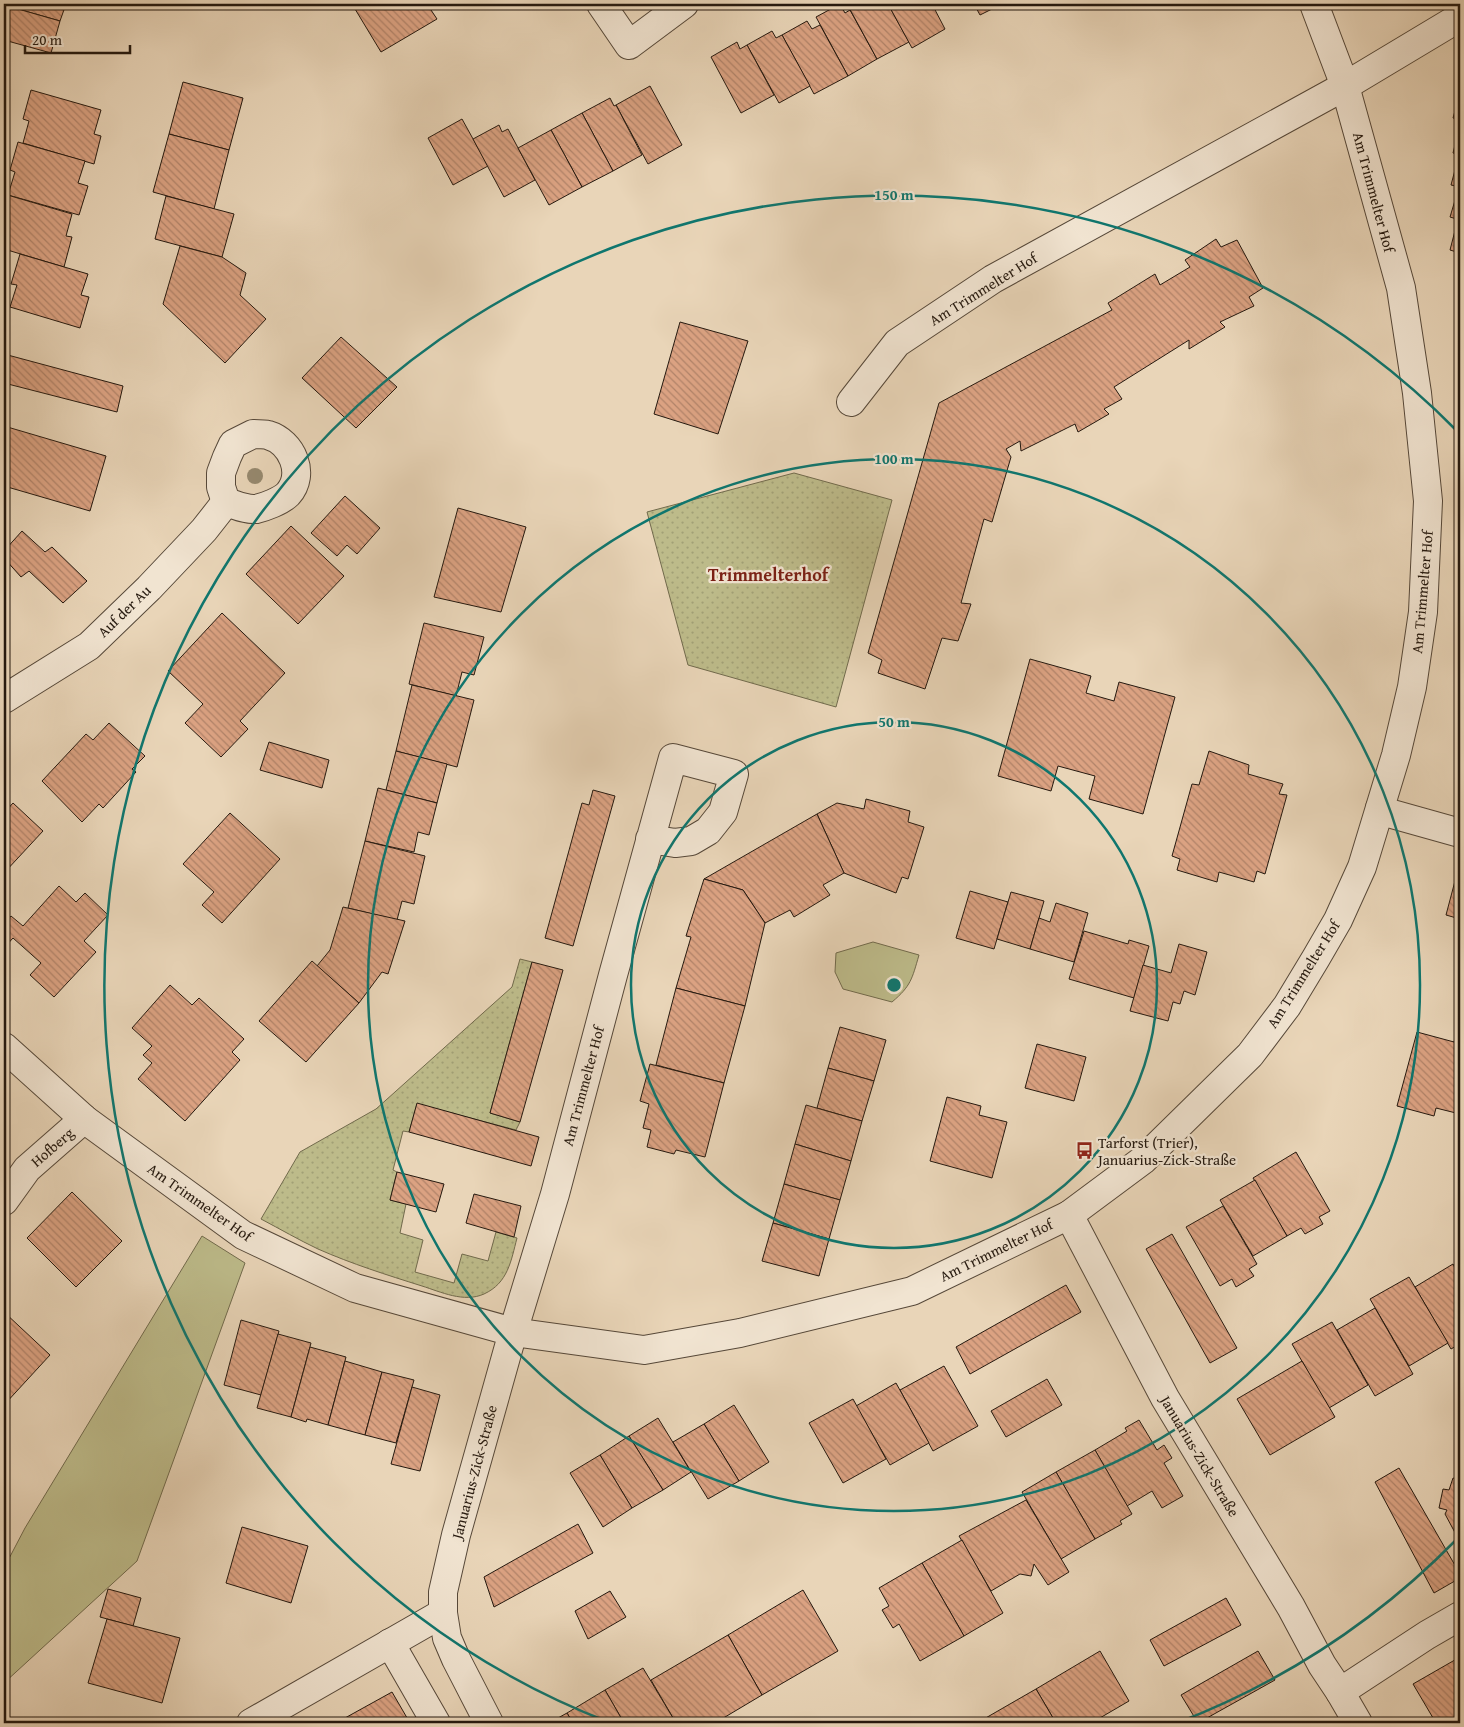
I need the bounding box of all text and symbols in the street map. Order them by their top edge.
scale bar [25,22,130,54]
text: 20 m [32,29,63,50]
street label: Am Trimmelter Hof [1348,130,1401,256]
text: 150 m [874,184,914,205]
street label: Am Trimmelter Hof [925,246,1043,331]
text: 100 m [874,448,914,469]
street label: Am Trimmelter Hof [1406,527,1438,654]
district label: Trimmelterhof [708,561,831,588]
street label: Auf der Au [93,580,156,642]
text: 50 m [878,711,910,732]
street label: Am Trimmelter Hof [1261,914,1346,1032]
centre of rings [885,976,903,994]
street label: Am Trimmelter Hof [557,1022,610,1148]
street label: Hofberg [26,1122,78,1172]
place label: Tarforst (Trier), Januarius-Zick-Straße [1096,1132,1236,1170]
bus stop icon: Tarforst (Trier), Januarius-Zick-Straße [1074,1141,1094,1161]
street label: Am Trimmelter Hof [143,1158,258,1247]
street label: Am Trimmelter Hof [936,1213,1058,1286]
street label: Januarius-Zick-Straße [1154,1390,1245,1521]
street label: Januarius-Zick-Straße [445,1403,502,1543]

